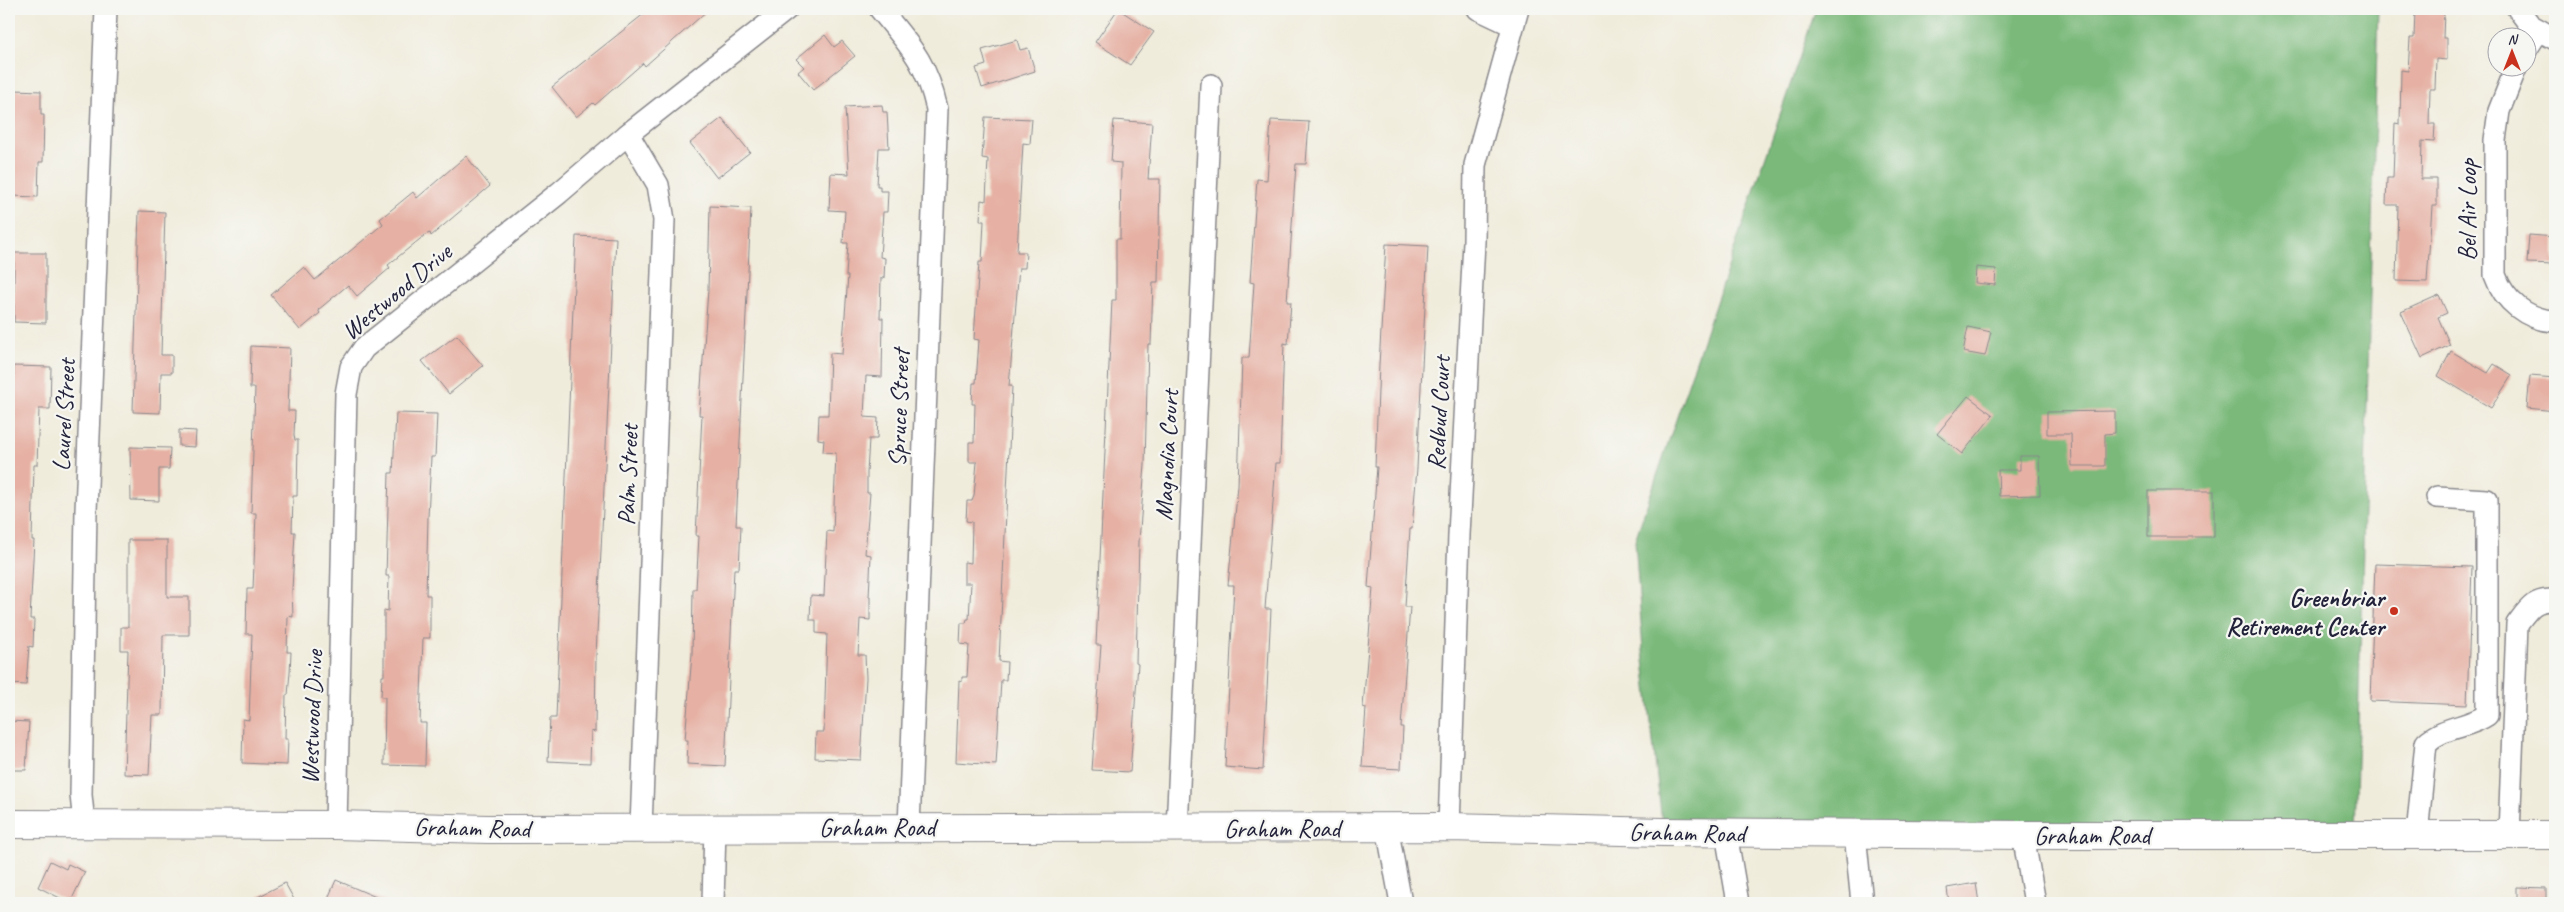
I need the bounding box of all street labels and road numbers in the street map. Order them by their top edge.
street label: Bel Air Loop [2452,158,2484,261]
street label: Westwood Drive [335,235,460,347]
street label: Spruce Street [881,345,917,467]
street label: Redbud Court [1420,352,1458,471]
street label: Laurel Street [45,355,83,472]
street label: Magnolia Court [1148,386,1187,521]
street label: Palm Street [610,421,646,526]
street label: Westwood Drive [294,648,330,785]
street label: Graham Road [414,811,534,845]
street label: Graham Road [819,812,939,844]
street label: Graham Road [1224,813,1344,845]
street label: Graham Road [1629,816,1749,850]
street label: Graham Road [2034,820,2154,852]

